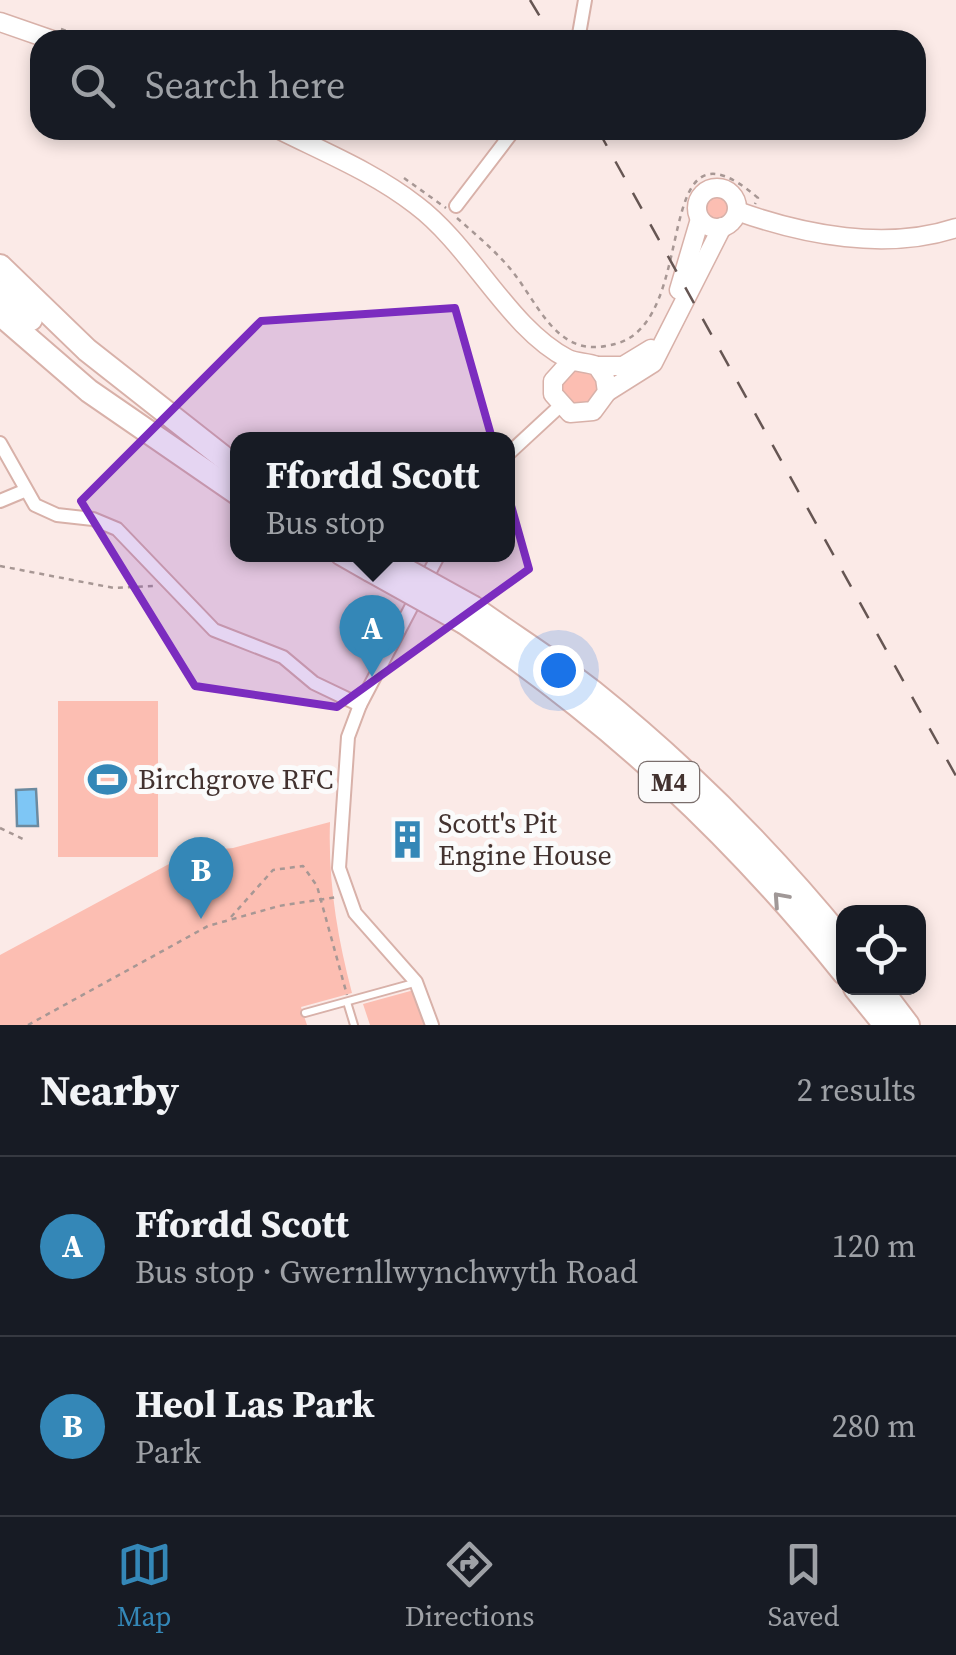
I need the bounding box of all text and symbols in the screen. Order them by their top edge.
search box [30,30,926,140]
icon: search [65,58,120,113]
text: Search here [145,59,345,111]
popup [230,432,515,562]
text: Ffordd Scott [266,449,479,501]
text: Bus stop [266,501,385,545]
pin: A [340,594,404,677]
your location [533,645,584,696]
sports icon: Birchgrove RFC [87,758,129,800]
place label: Birchgrove RFC [138,760,333,798]
road number: M4 [639,762,699,802]
place label: Scott's Pit Engine House [438,804,612,874]
building icon: Scott's Pit Engine House [387,818,429,860]
pin: B [168,836,234,919]
one-way arrow [774,892,792,911]
map controls [836,905,926,995]
button: locate [836,905,926,995]
text: Nearby [40,1061,179,1119]
text: 2 results [797,1068,916,1112]
text: Ffordd Scott [135,1198,349,1250]
text: A [62,1224,83,1268]
text: 120 m [832,1224,916,1268]
text: Bus stop · Gwernllwynchwyth Road [135,1250,638,1294]
text: Heol Las Park [135,1378,375,1430]
text: B [62,1404,83,1448]
text: 280 m [832,1404,916,1448]
text: Park [135,1430,201,1474]
tab: Map [117,1537,172,1635]
tab: Directions [405,1537,534,1635]
tab: Saved [768,1537,839,1635]

